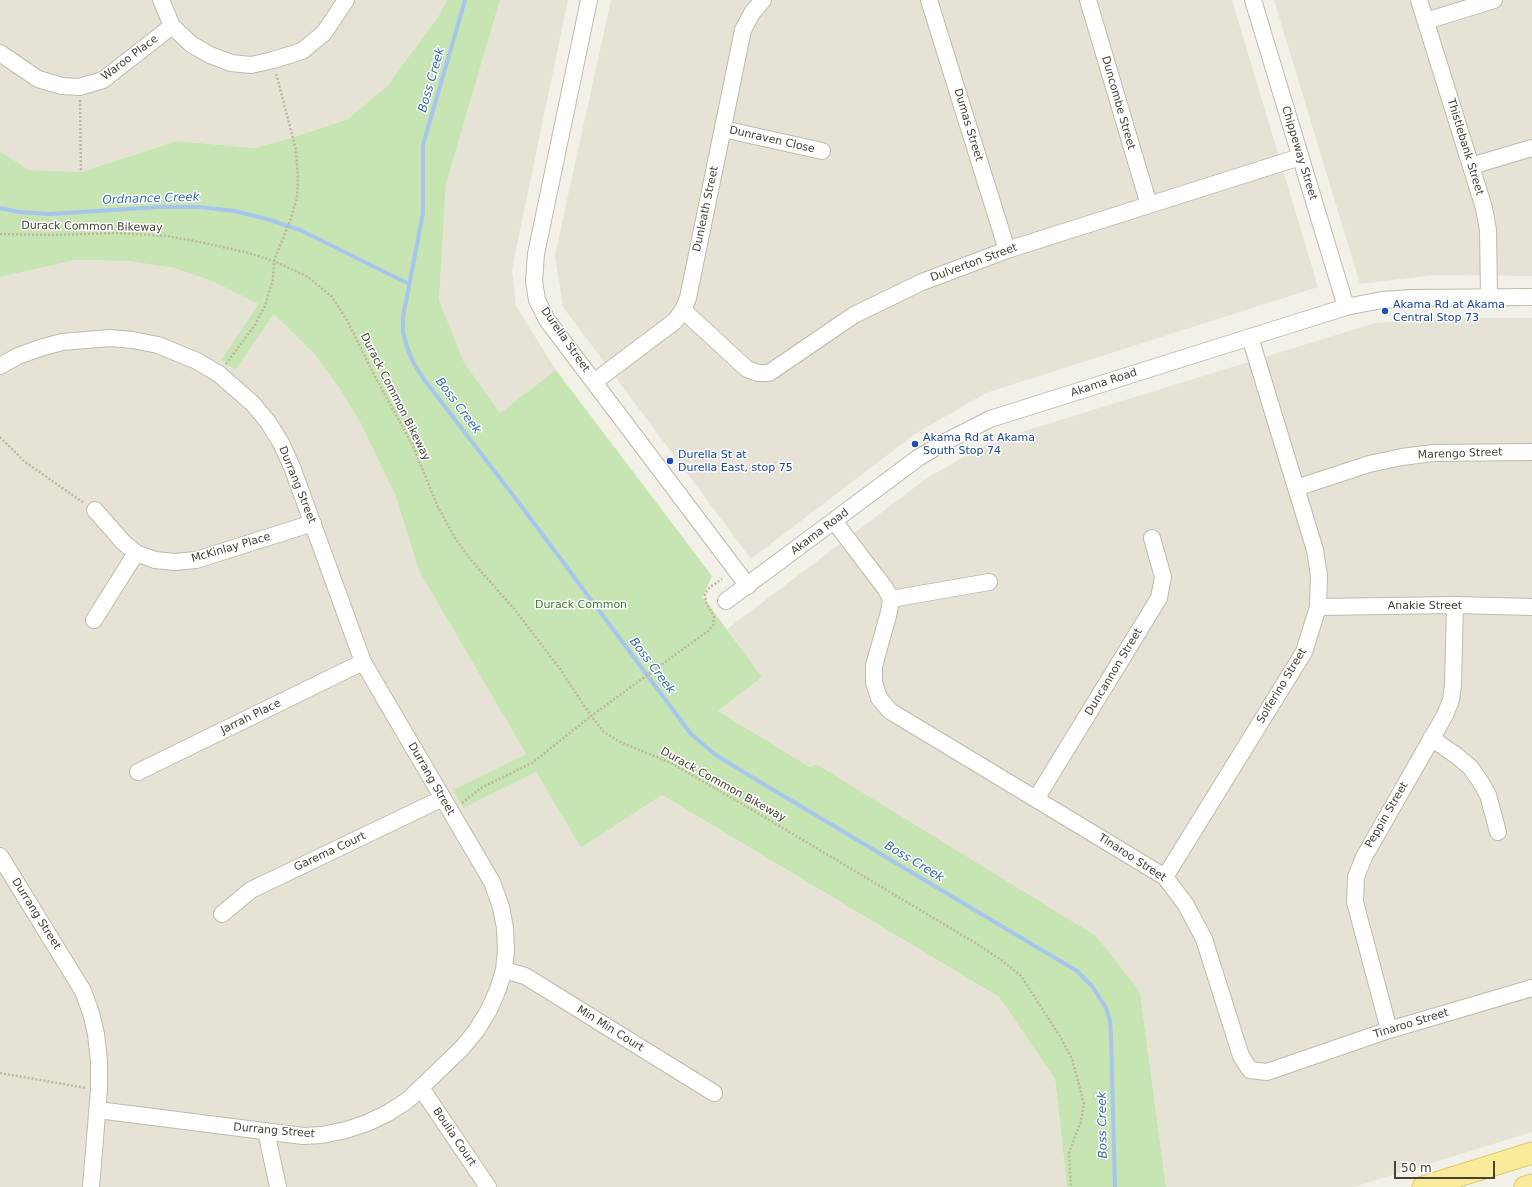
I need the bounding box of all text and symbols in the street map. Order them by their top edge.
street label: Waroo Place [99,32,161,84]
water label: Boss Creek [416,46,448,114]
street label: Duncombe Street [1098,55,1138,151]
street label: Dumas Street [951,87,985,163]
street label: Thistlebank Street [1444,97,1486,197]
street label: Chippeway Street [1278,104,1320,202]
street label: Dunraven Close [728,124,816,156]
street label: Dunleath Street [690,165,722,253]
water label: Ordnance Creek [102,190,200,208]
street label: Durack Common Bikeway [21,219,163,235]
street label: Dulverton Street [929,241,1019,285]
place label: Akama Rd at Akama Central Stop 73 [1393,298,1505,324]
street label: Durella Street [538,305,592,375]
marker: Akama Rd at Akama Central Stop 73 [1380,306,1390,316]
street label: Durack Common Bikeway [357,331,433,463]
street label: Akama Road [1069,366,1139,400]
water label: Boss Creek [432,375,484,437]
place label: Akama Rd at Akama South Stop 74 [923,431,1035,457]
marker: Akama Rd at Akama South Stop 74 [910,439,920,449]
street label: Durrang Street [276,445,318,525]
street label: Marengo Street [1417,446,1503,462]
place label: Durella St at Durella East, stop 75 [678,448,793,474]
marker: Durella St at Durella East, stop 75 [665,456,675,466]
street label: Akama Road [788,506,852,558]
street label: McKinlay Place [190,530,272,566]
park label: Durack Common [535,598,627,612]
street label: Anakie Street [1388,599,1462,613]
street label: Duncannon Street [1083,626,1145,718]
water label: Boss Creek [626,635,678,697]
street label: Solferino Street [1254,646,1310,726]
street label: Jarrah Place [219,697,283,737]
street label: Durrang Street [405,740,457,818]
street label: Durack Common Bikeway [658,745,788,825]
street label: Peppin Street [1363,780,1411,850]
street label: Garema Court [292,830,368,874]
street label: Tinaroo Street [1096,831,1168,885]
water label: Boss Creek [882,839,946,885]
street label: Durrang Street [9,876,63,952]
street label: Min Min Court [574,1003,646,1055]
street label: Tinaroo Street [1372,1006,1450,1042]
water label: Boss Creek [1095,1091,1111,1159]
street label: Boulia Court [430,1105,478,1169]
street label: Durrang Street [233,1121,315,1141]
scale bar [1396,1153,1497,1179]
text: 50 m [1401,1161,1432,1175]

